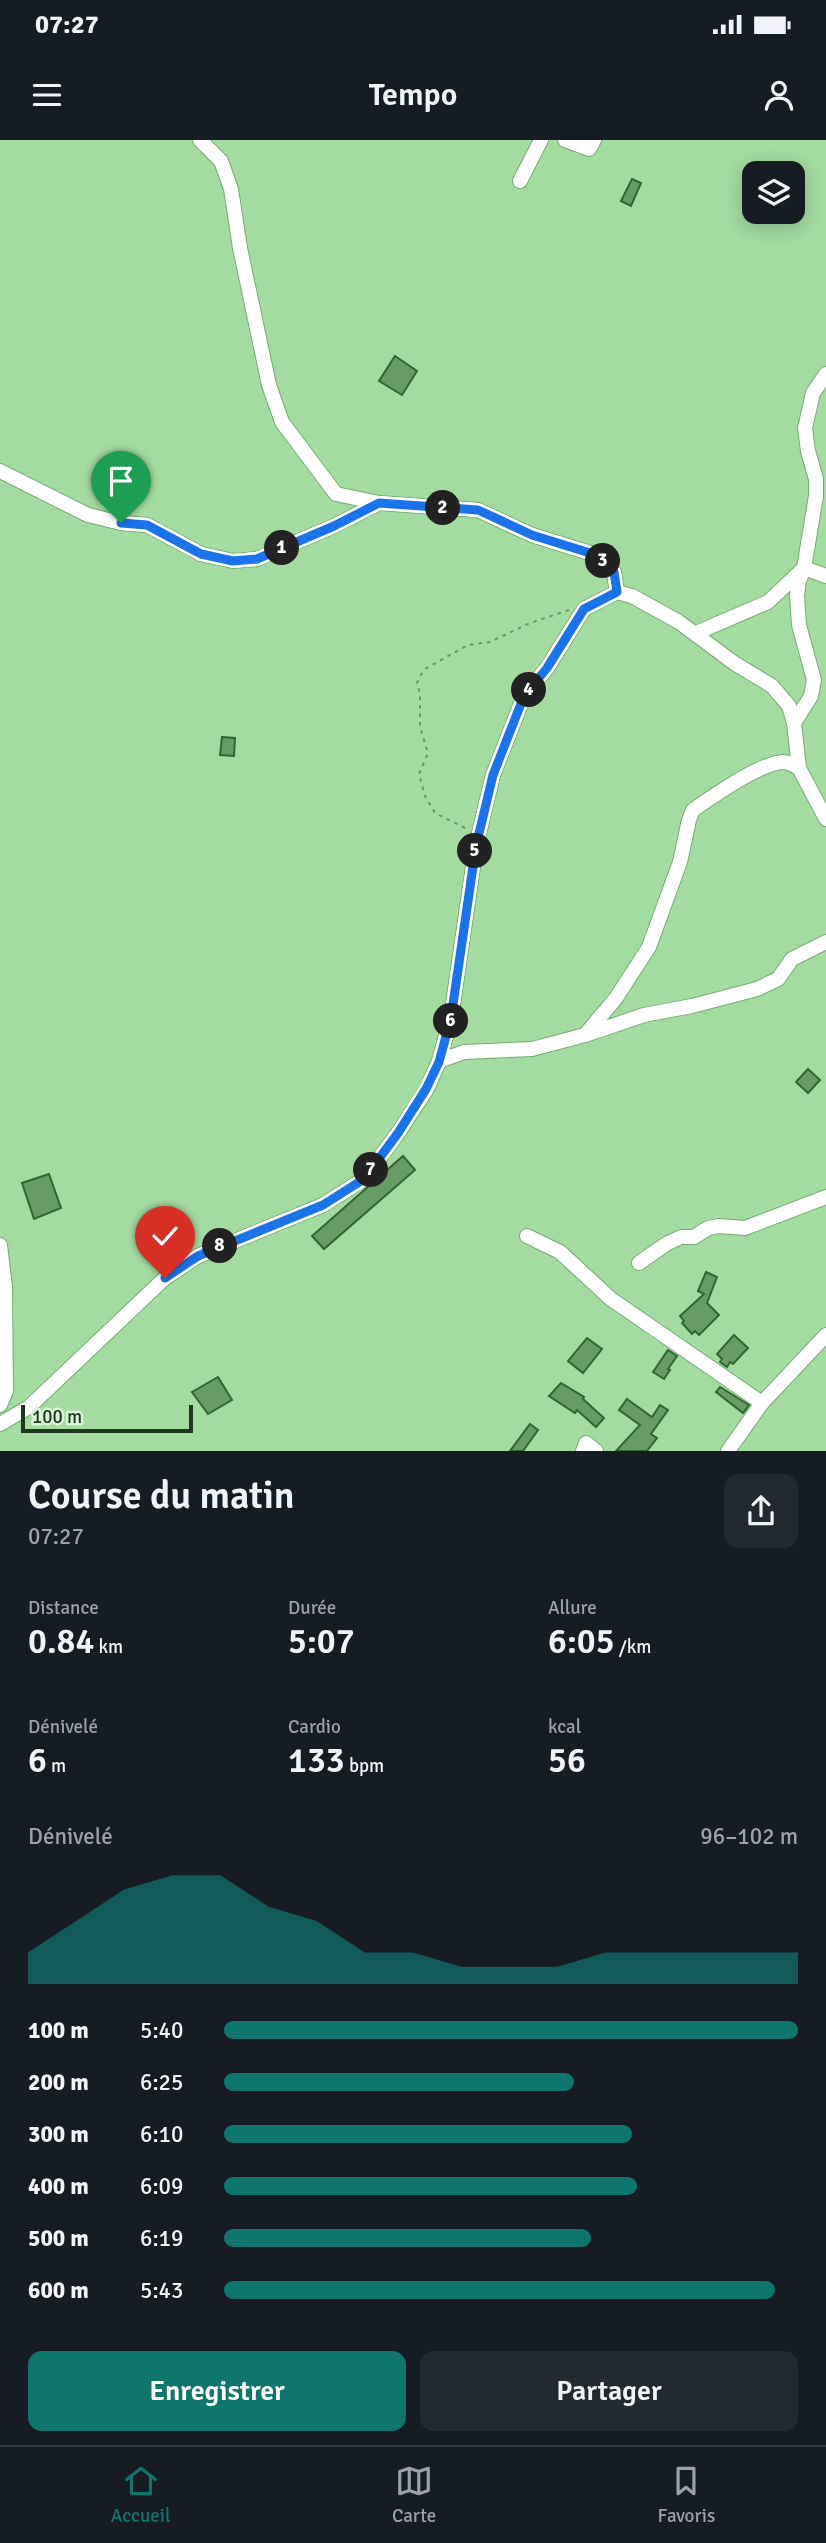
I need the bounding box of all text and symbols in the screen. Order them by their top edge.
text: 07:27 [35,9,99,41]
text: Tempo [369,75,457,114]
icon: menu [28,76,66,114]
icon: person [760,76,798,114]
map controls [742,161,805,224]
button: layers [742,161,805,224]
pin [91,451,151,523]
icon: arrive [102,462,140,500]
pin: 2 [426,490,460,526]
text: 2 [437,495,448,519]
pin: 1 [264,530,300,566]
text: 1 [276,535,287,559]
pin: 3 [586,544,620,578]
text: 3 [597,548,608,572]
pin: 4 [512,672,546,708]
text: 4 [523,677,534,701]
pin: 5 [458,834,492,868]
text: 5 [469,838,480,862]
pin: 6 [434,1004,468,1038]
text: 6 [445,1008,456,1032]
pin: 7 [354,1152,388,1188]
text: 7 [365,1157,376,1181]
pin [135,1206,195,1278]
icon: check [146,1217,184,1255]
pin: 8 [202,1228,238,1264]
text: 8 [214,1233,225,1257]
scale bar [21,1402,192,1434]
text: 100 m [32,1405,82,1429]
text: Course du matin [28,1472,295,1519]
button: share [724,1474,798,1548]
text: 07:27 [28,1522,84,1551]
text: Distance [28,1596,99,1620]
text: Durée [288,1596,336,1620]
text: Allure [548,1596,597,1620]
text: 0.84 [28,1620,94,1663]
text: 5:07 [288,1620,355,1663]
text: 6:05 [548,1620,615,1663]
text: km [94,1635,123,1659]
text: /km [615,1635,651,1659]
text: Dénivelé [28,1715,98,1739]
text: Cardio [288,1715,341,1739]
text: kcal [548,1715,581,1739]
text: 6 [28,1739,47,1782]
text: 133 [288,1739,345,1782]
text: 56 [548,1739,586,1782]
text: m [47,1754,66,1778]
text: bpm [345,1754,384,1778]
text: Dénivelé [28,1822,113,1851]
text: 96–102 m [700,1822,798,1851]
text: 100 m [28,2016,89,2045]
text: 5:40 [140,2016,183,2045]
text: 200 m [28,2068,89,2097]
text: 6:25 [140,2068,183,2097]
text: 300 m [28,2120,89,2149]
text: 6:10 [140,2120,183,2149]
text: 400 m [28,2172,89,2201]
text: 6:09 [140,2172,183,2201]
text: 500 m [28,2224,89,2253]
text: 6:19 [140,2224,183,2253]
text: 600 m [28,2276,89,2305]
text: 5:43 [140,2276,183,2305]
button: Enregistrer [28,2351,406,2431]
button: Partager [420,2351,798,2431]
tab: Accueil [111,2462,171,2528]
tab: Carte [392,2462,436,2528]
tab: Favoris [658,2462,715,2528]

